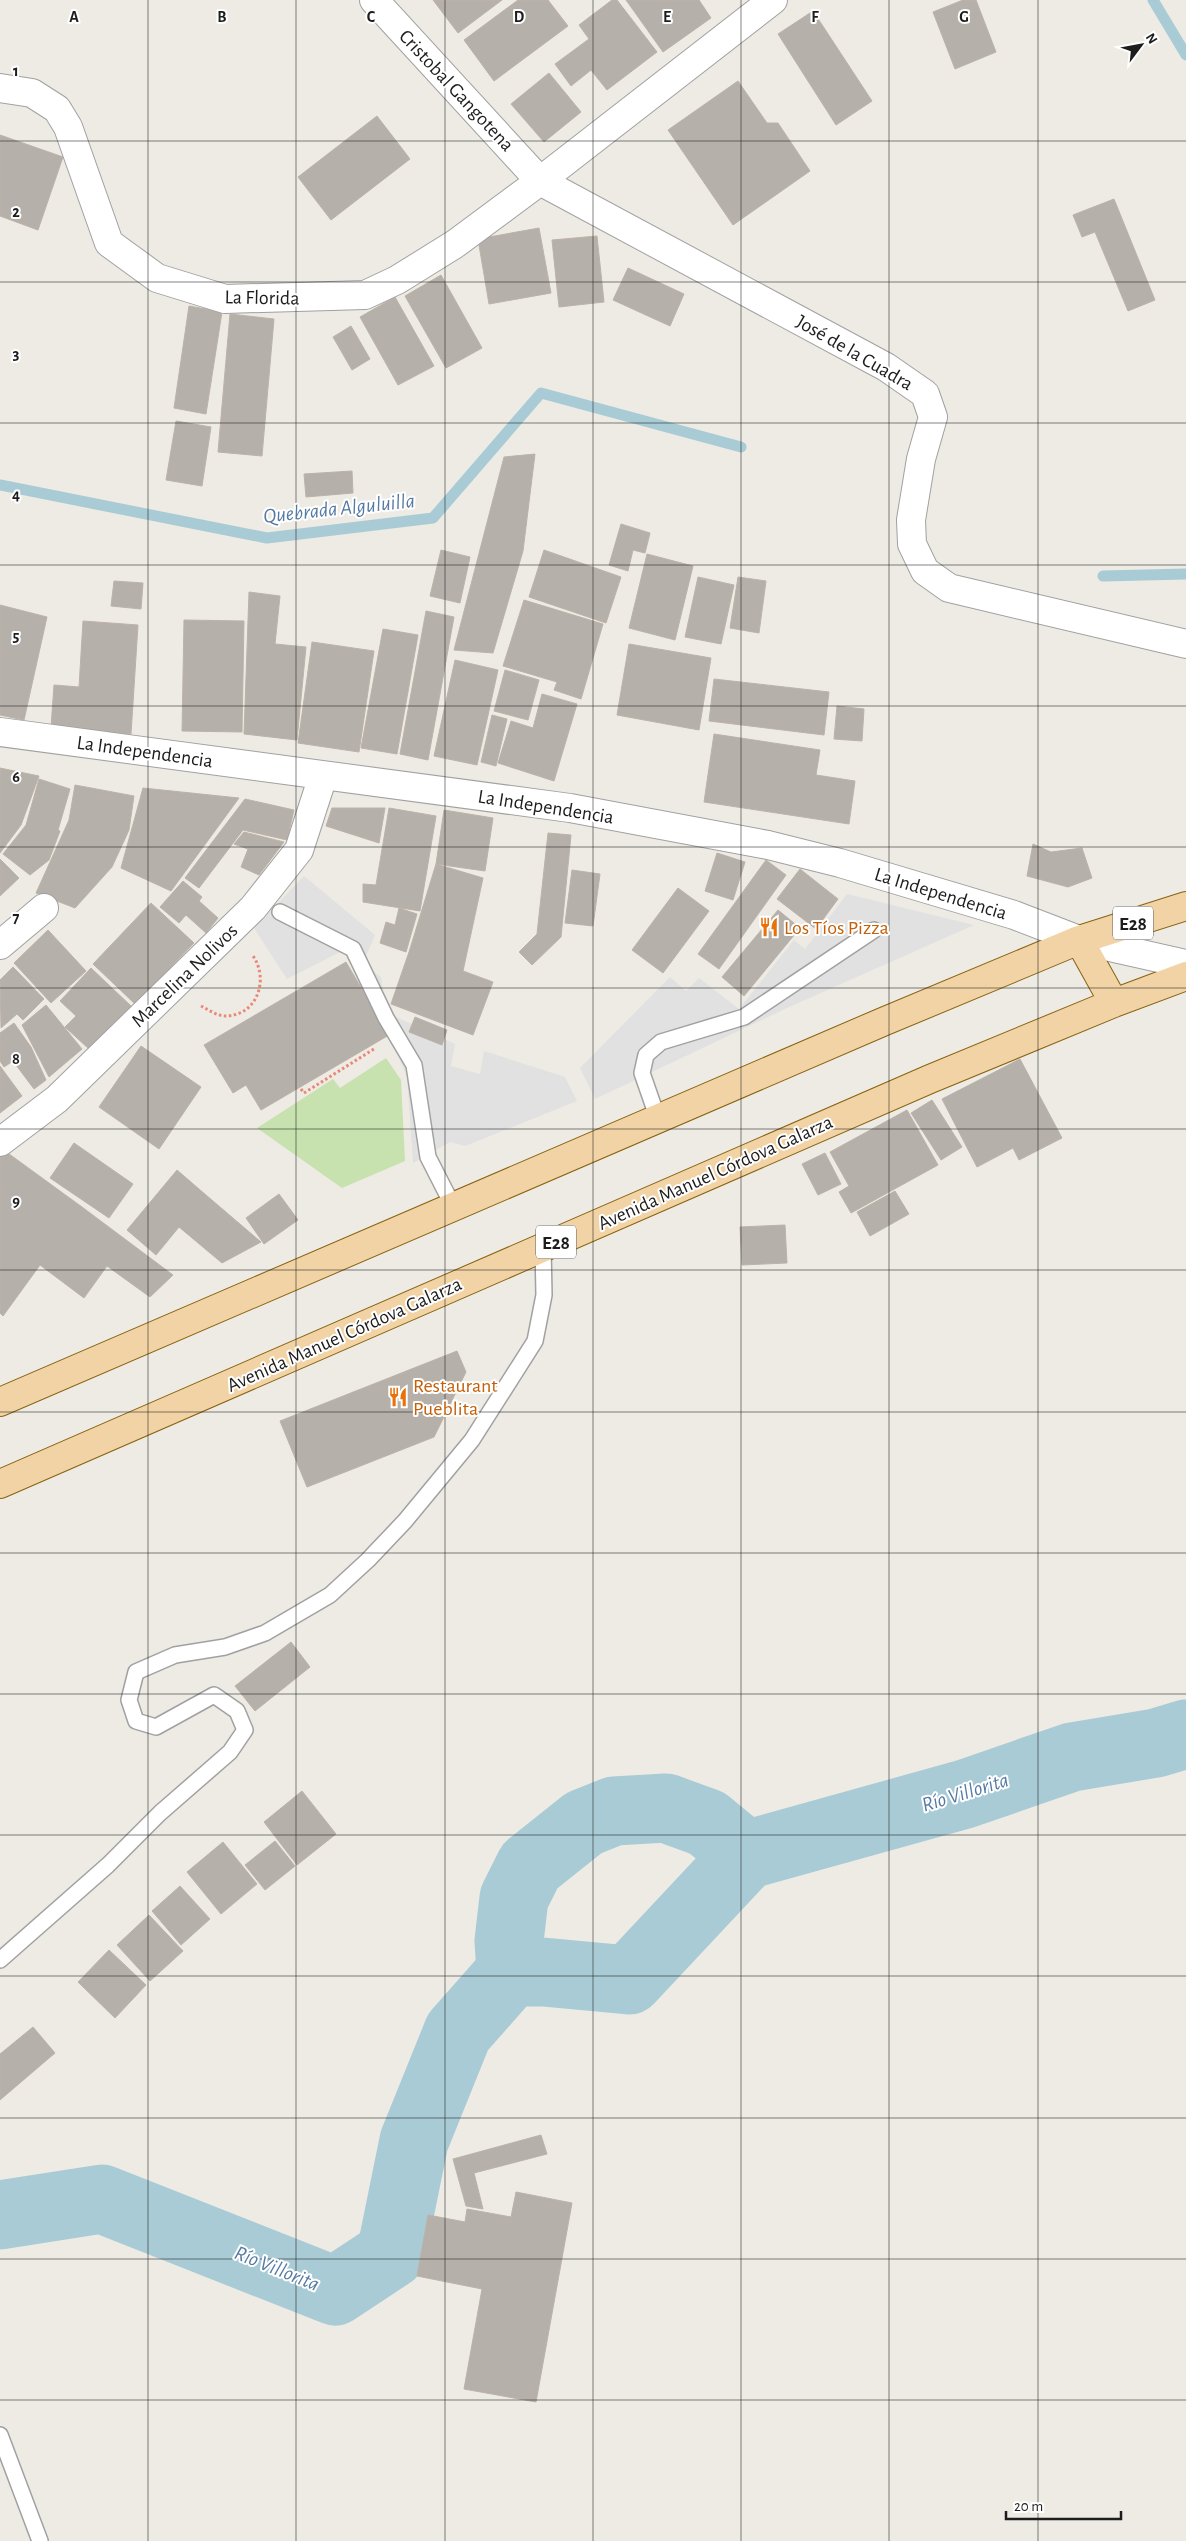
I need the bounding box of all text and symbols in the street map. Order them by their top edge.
text: A [69,9,79,25]
text: B [217,9,227,25]
text: C [367,9,376,25]
text: D [514,9,525,25]
text: E [663,9,671,25]
text: F [811,9,819,25]
text: G [959,9,969,25]
north arrow [1116,20,1166,70]
street label: Cristobal Gangotena [395,26,517,155]
text: N [1143,31,1160,46]
text: 1 [13,63,19,79]
text: 2 [12,204,20,220]
street label: La Florida [224,287,300,309]
street label: José de la Cuadra [793,311,916,394]
text: 3 [13,346,20,362]
text: 4 [12,487,20,503]
water label: Quebrada Alguluilla [262,490,416,527]
text: 5 [13,628,20,644]
street label: La Independencia [75,733,214,771]
text: 6 [12,769,20,785]
street label: La Independencia [476,786,615,828]
street label: La Independencia [872,864,1009,924]
road number: E28 [1113,906,1153,940]
text: 7 [13,910,20,926]
restaurant icon: Los Tíos Pizza [758,916,780,938]
place label: Los Tíos Pizza [784,918,889,938]
street label: Marcelina Nolivos [128,920,242,1031]
text: 8 [12,1051,20,1067]
street label: Avenida Manuel Córdova Galarza [595,1112,836,1234]
text: 9 [12,1193,20,1209]
road number: E28 [536,1226,576,1258]
street label: Avenida Manuel Córdova Galarza [224,1274,465,1396]
place label: Restaurant Pueblita [413,1376,498,1419]
restaurant icon: Restaurant Pueblita [387,1386,409,1408]
water label: Río Villorita [919,1769,1011,1816]
water label: Río Villorita [231,2242,322,2295]
scale bar [1006,2488,1121,2520]
text: 20 m [1014,2499,1043,2514]

